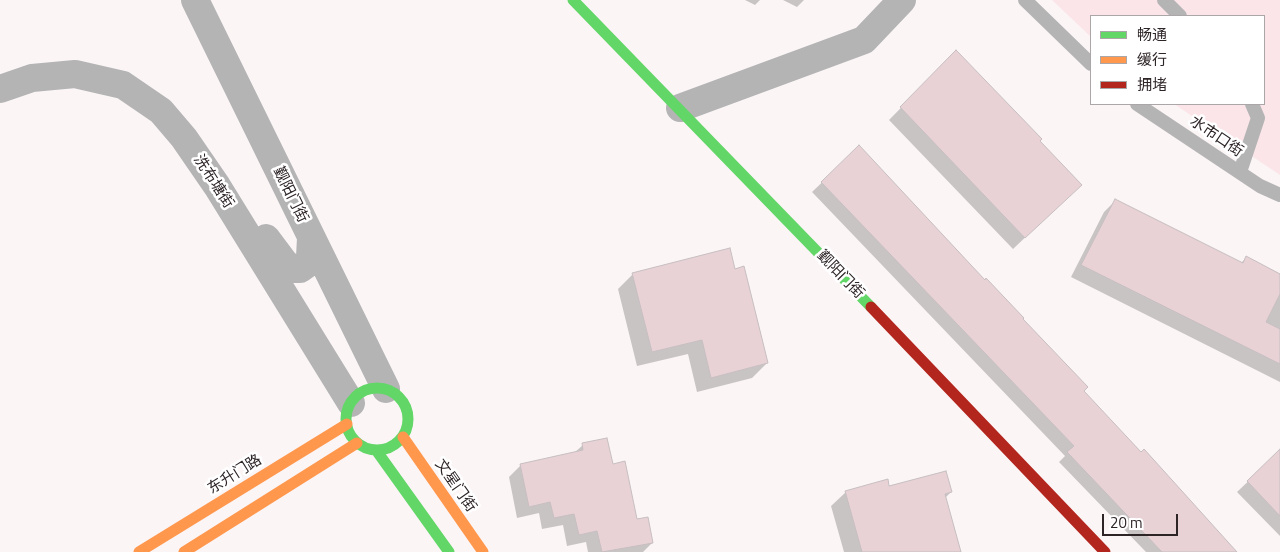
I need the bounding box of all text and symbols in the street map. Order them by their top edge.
legend [1090,15,1265,105]
text: 畅通 [1137,23,1167,46]
text: 缓行 [1137,48,1167,71]
text: 拥堵 [1137,73,1167,96]
street label: 水市口街 [1186,113,1246,161]
street label: 洗布塘街 [189,152,237,212]
street label: 觐阳门街 [269,164,311,226]
street label: 觐阳门街 [813,247,867,303]
street label: 东升门路 [205,451,265,499]
street label: 文星门街 [430,456,480,516]
scale bar [1105,504,1181,536]
text: 20 m [1110,511,1143,534]

